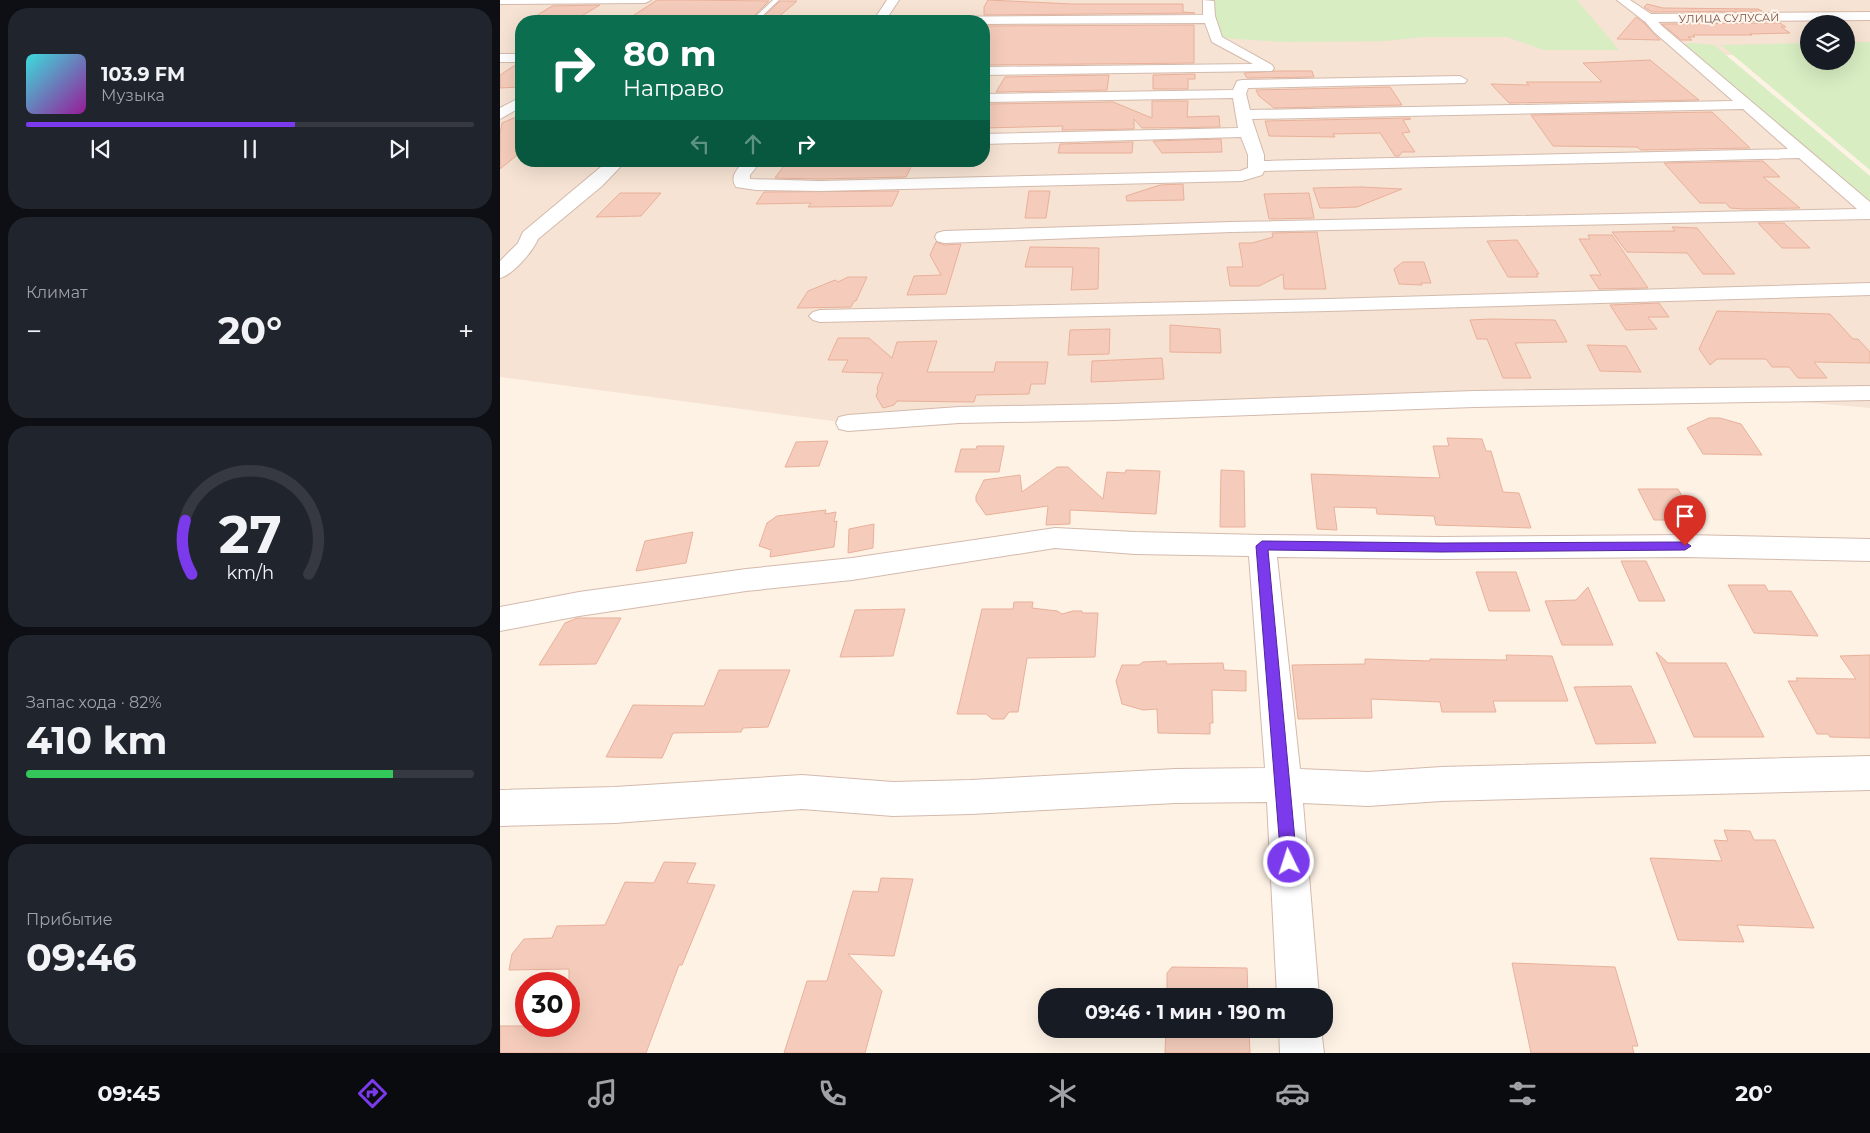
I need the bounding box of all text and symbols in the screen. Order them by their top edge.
street label: УЛИЦА СУЛУСАЙ [1679,10,1779,26]
map controls [1800,15,1855,70]
button: layers [1800,15,1855,70]
text: 80 m [623,32,717,75]
icon: right [540,35,605,100]
text: 103.9 FM [101,63,185,86]
text: Направо [623,75,724,102]
text: Музыка [101,86,165,105]
icon: left [686,130,714,158]
icon: ahead [739,130,767,158]
icon: right [792,130,820,158]
icon: previous [87,135,115,163]
icon: pause [236,135,264,163]
icon: next [385,135,413,163]
text: Климат [26,283,88,302]
text: 20° [218,307,282,354]
text: − [26,314,42,348]
text: + [458,314,474,348]
pin [1664,495,1706,546]
icon: arrive [1671,502,1699,530]
text: 27 [219,503,281,566]
text: km/h [226,562,274,583]
text: Запас хода · 82% [26,693,162,712]
text: 410 km [26,717,167,764]
position arrow [1262,835,1314,887]
text: Прибытие [26,910,113,929]
text: 09:46 [26,934,136,981]
speed limit sign: 30 [515,972,580,1037]
text: 09:46 · 1 мин · 190 m [1085,1001,1286,1024]
icon: directions [355,1076,390,1111]
icon: music [585,1076,620,1111]
icon: phone [815,1076,850,1111]
icon: climate [1045,1076,1080,1111]
icon: car [1275,1076,1310,1111]
icon: filters [1505,1076,1540,1111]
text: 09:45 [97,1080,160,1107]
text: 20° [1735,1080,1772,1107]

